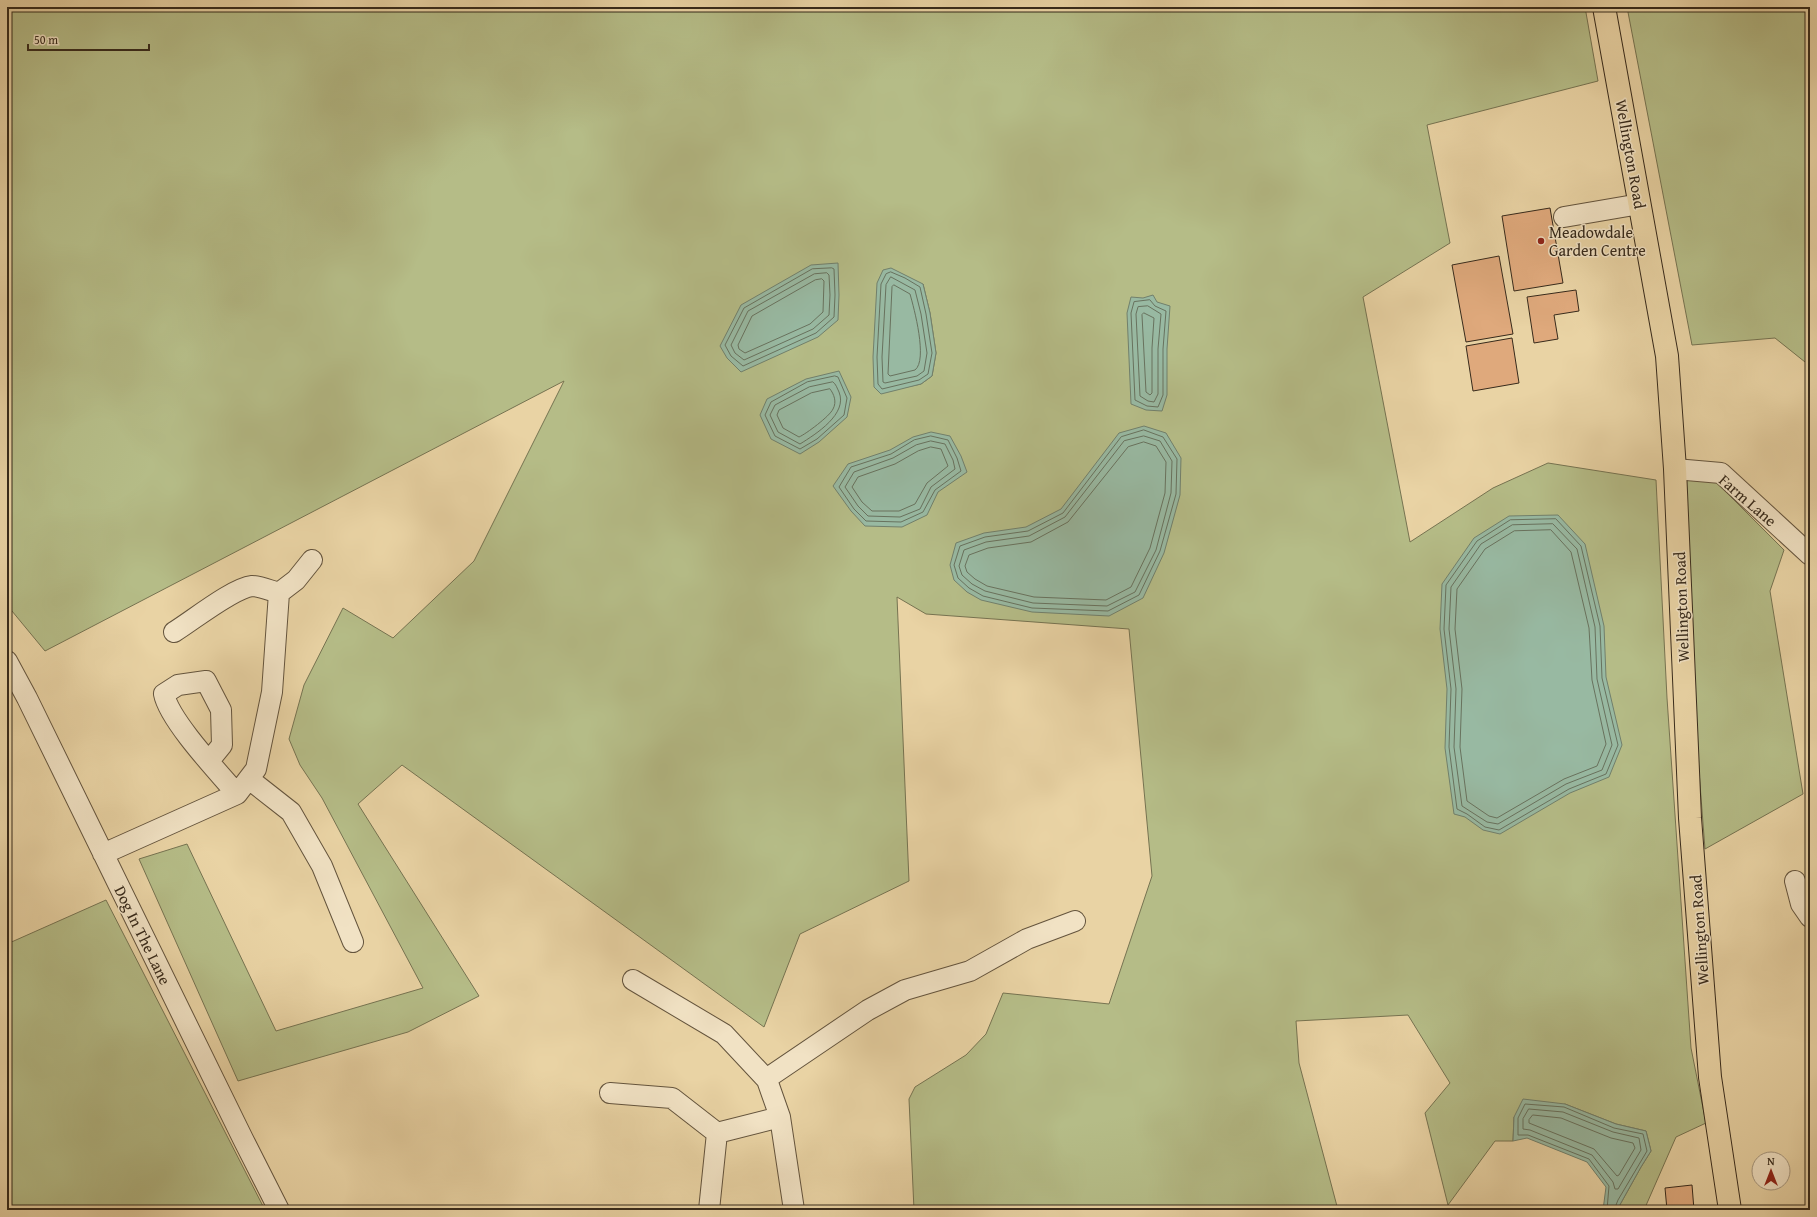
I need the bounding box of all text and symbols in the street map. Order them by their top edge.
scale bar [28,26,149,52]
text: 50 m [34,31,58,48]
street label: Wellington Road [1610,97,1653,211]
place label: Meadowdale Garden Centre [1549,220,1646,262]
marker: Meadowdale Garden Centre [1536,236,1546,246]
street label: Farm Lane [1714,468,1782,532]
street label: Wellington Road [1667,551,1695,663]
street label: Wellington Road [1683,873,1715,986]
street label: Dog In The Lane [109,881,177,989]
north arrow [1751,1151,1791,1191]
text: N [1767,1153,1775,1169]

